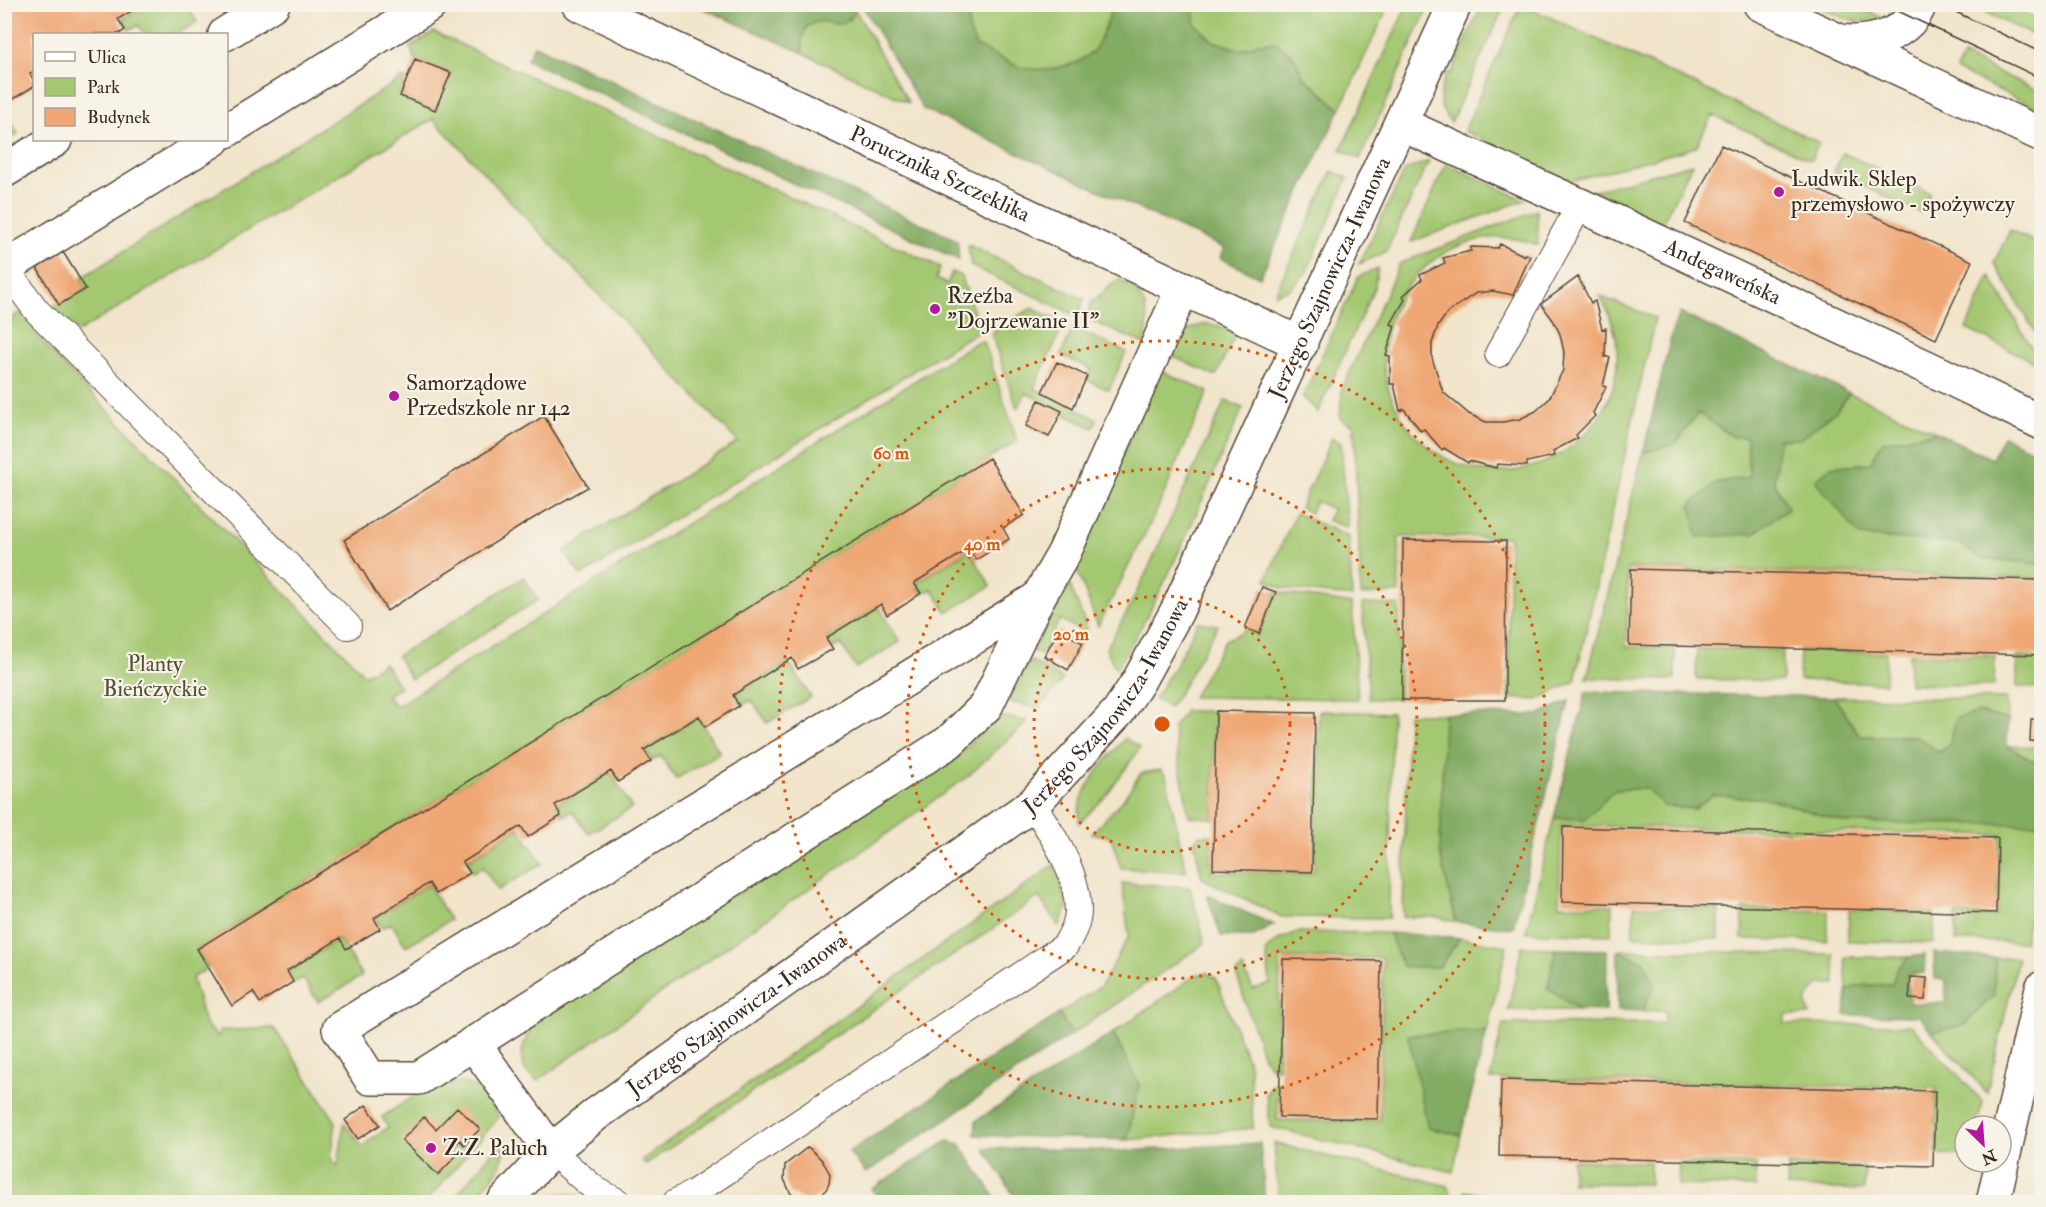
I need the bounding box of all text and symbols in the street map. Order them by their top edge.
legend [33,33,228,141]
text: Ulica [87,46,127,69]
text: Park [87,76,120,99]
text: Budynek [87,106,151,129]
street label: Porucznika Szczeklika [845,120,1036,229]
street label: Jerzego Szajnowicza-Iwanowa [1262,152,1397,404]
place label: Ludwik. Sklep przemysłowo - spożywczy [1790,165,2015,219]
marker: Ludwik. Sklep przemysłowo - spożywczy [1772,185,1786,199]
street label: Andegaweńska [1659,232,1786,312]
place label: Rzeźba "Dojrzewanie II" [947,282,1100,335]
marker: Rzeźba "Dojrzewanie II" [928,302,942,316]
place label: Samorządowe Przedszkole nr 142 [406,369,571,422]
marker: Samorządowe Przedszkole nr 142 [387,389,401,403]
text: 60 m [873,442,910,465]
text: 40 m [963,533,1001,556]
street label: Jerzego Szajnowicza-Iwanowa [1017,593,1195,821]
text: 20 m [1053,623,1090,646]
park label: Planty Bieńczyckie [103,650,207,703]
centre of rings [1152,714,1172,734]
street label: Jerzego Szajnowicza-Iwanowa [620,926,853,1103]
north arrow [1953,1114,2013,1174]
place label: Z.Z. Paluch [443,1134,548,1162]
marker: Z.Z. Paluch [424,1141,438,1155]
text: N [1978,1144,2001,1169]

